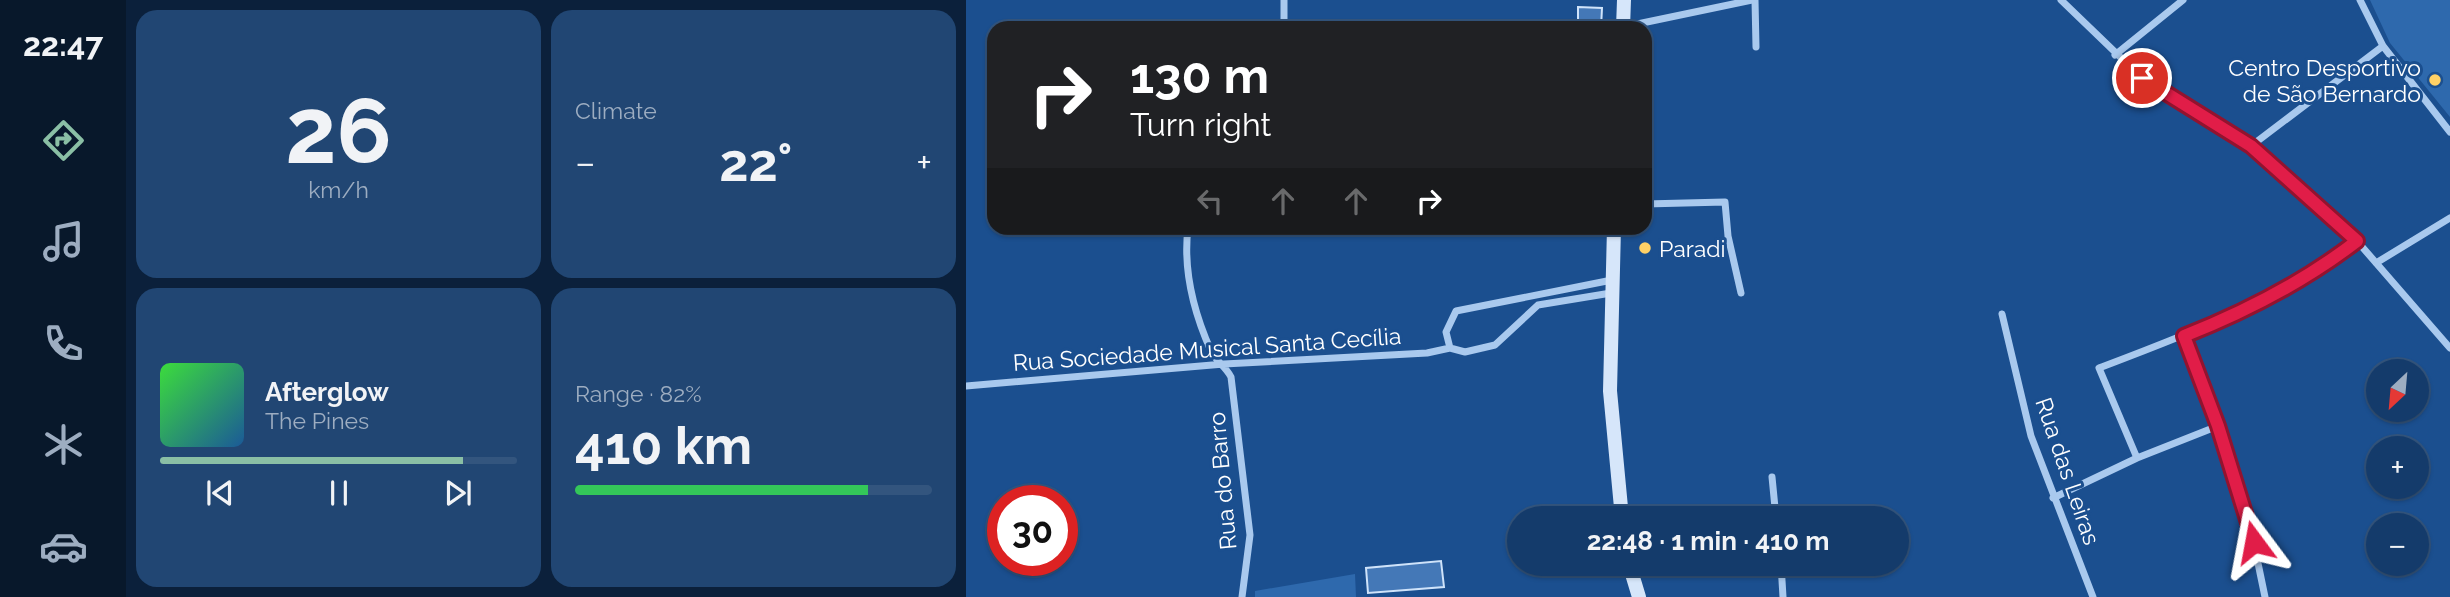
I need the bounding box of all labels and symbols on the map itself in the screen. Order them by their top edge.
pin [2112,48,2172,108]
place label: Centro Desportivo de São Bernardo [2228,54,2421,107]
marker: Centro Desportivo de São Bernardo [2427,72,2443,88]
place label: Paradi [1659,235,1726,262]
marker: Paradi [1637,240,1653,256]
street label: Rua Sociedade Musical Santa Cecília [1012,322,1402,376]
north arrow [2366,359,2429,422]
street label: Rua das Leiras [2030,394,2106,548]
street label: Rua do Barro [1203,411,1241,551]
speed limit sign: 30 [987,485,1078,576]
position arrow [2217,505,2291,579]

